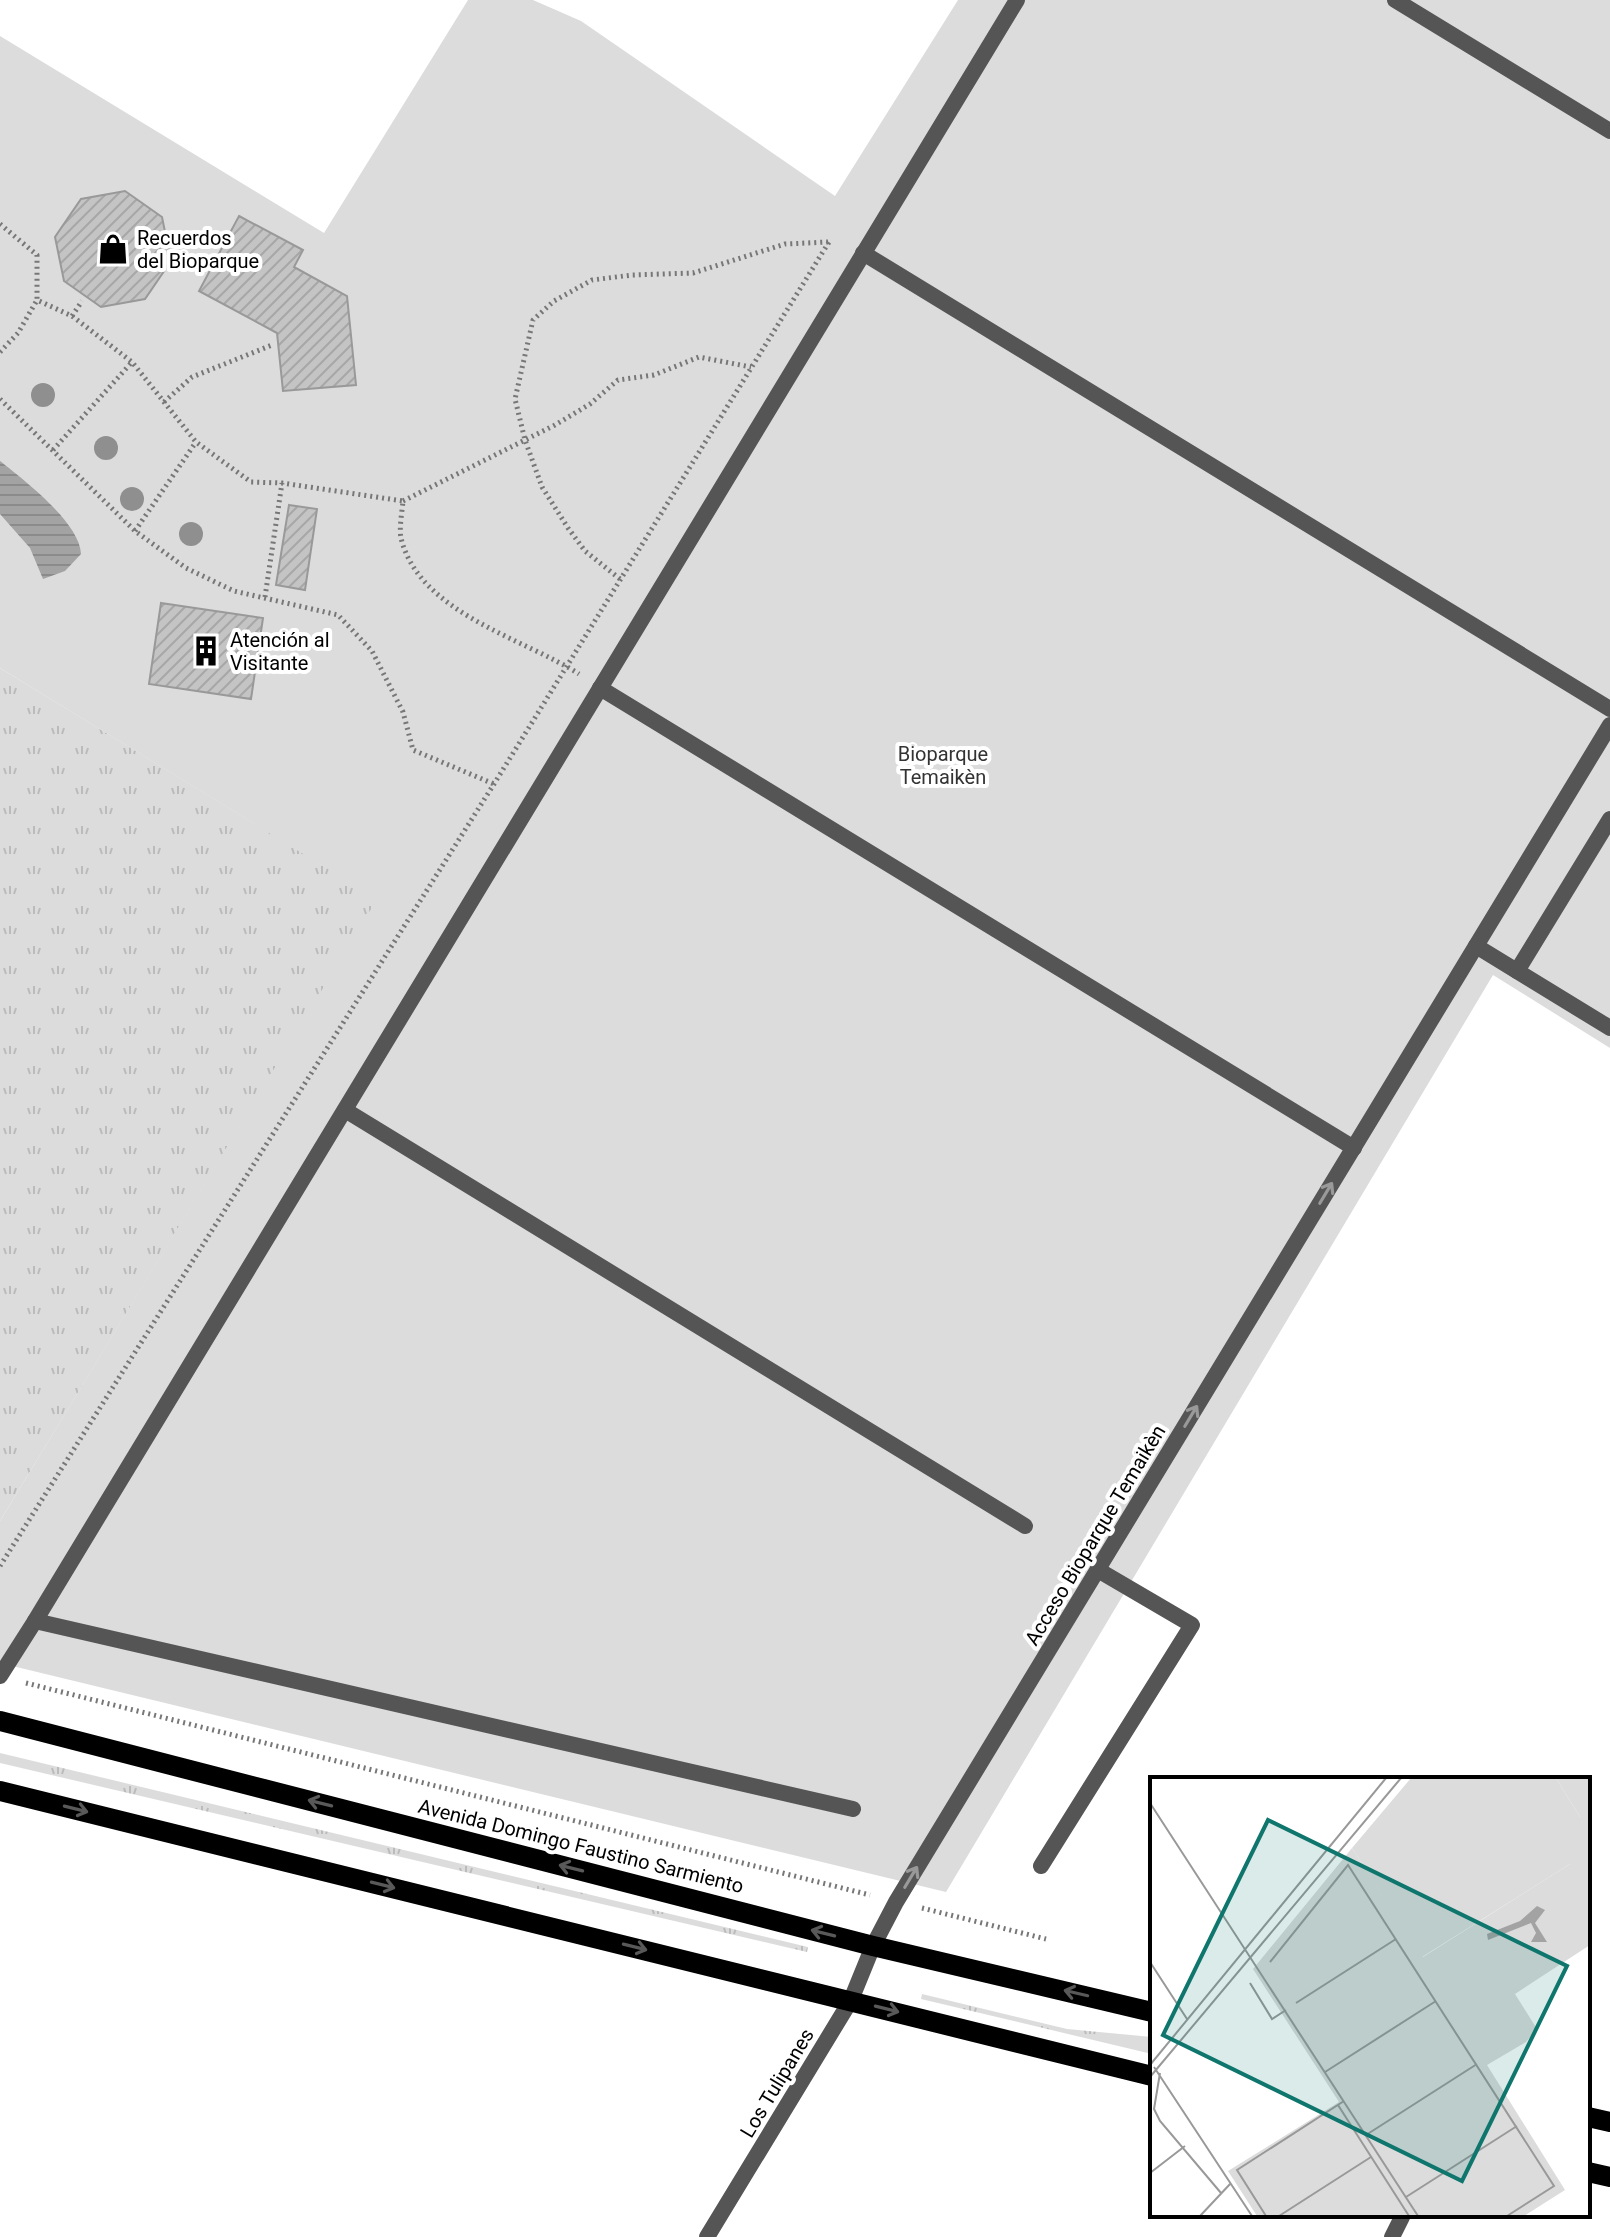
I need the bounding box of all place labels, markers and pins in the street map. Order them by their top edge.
place label: Recuerdos del Bioparque [137,226,259,273]
shop icon: Recuerdos del Bioparque [96,232,130,266]
place label: Atención al Visitante [230,628,330,675]
building icon: Atención al Visitante [189,634,223,668]

